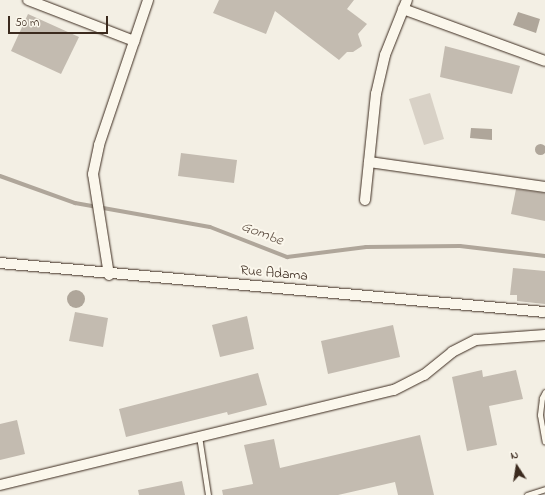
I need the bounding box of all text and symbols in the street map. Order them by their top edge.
scale bar [10,8,110,34]
text: 50 m [15,14,39,32]
water label: Gombe [238,218,286,250]
street label: Rue Adama [239,263,309,285]
north arrow [497,447,537,487]
text: N [509,447,520,464]

